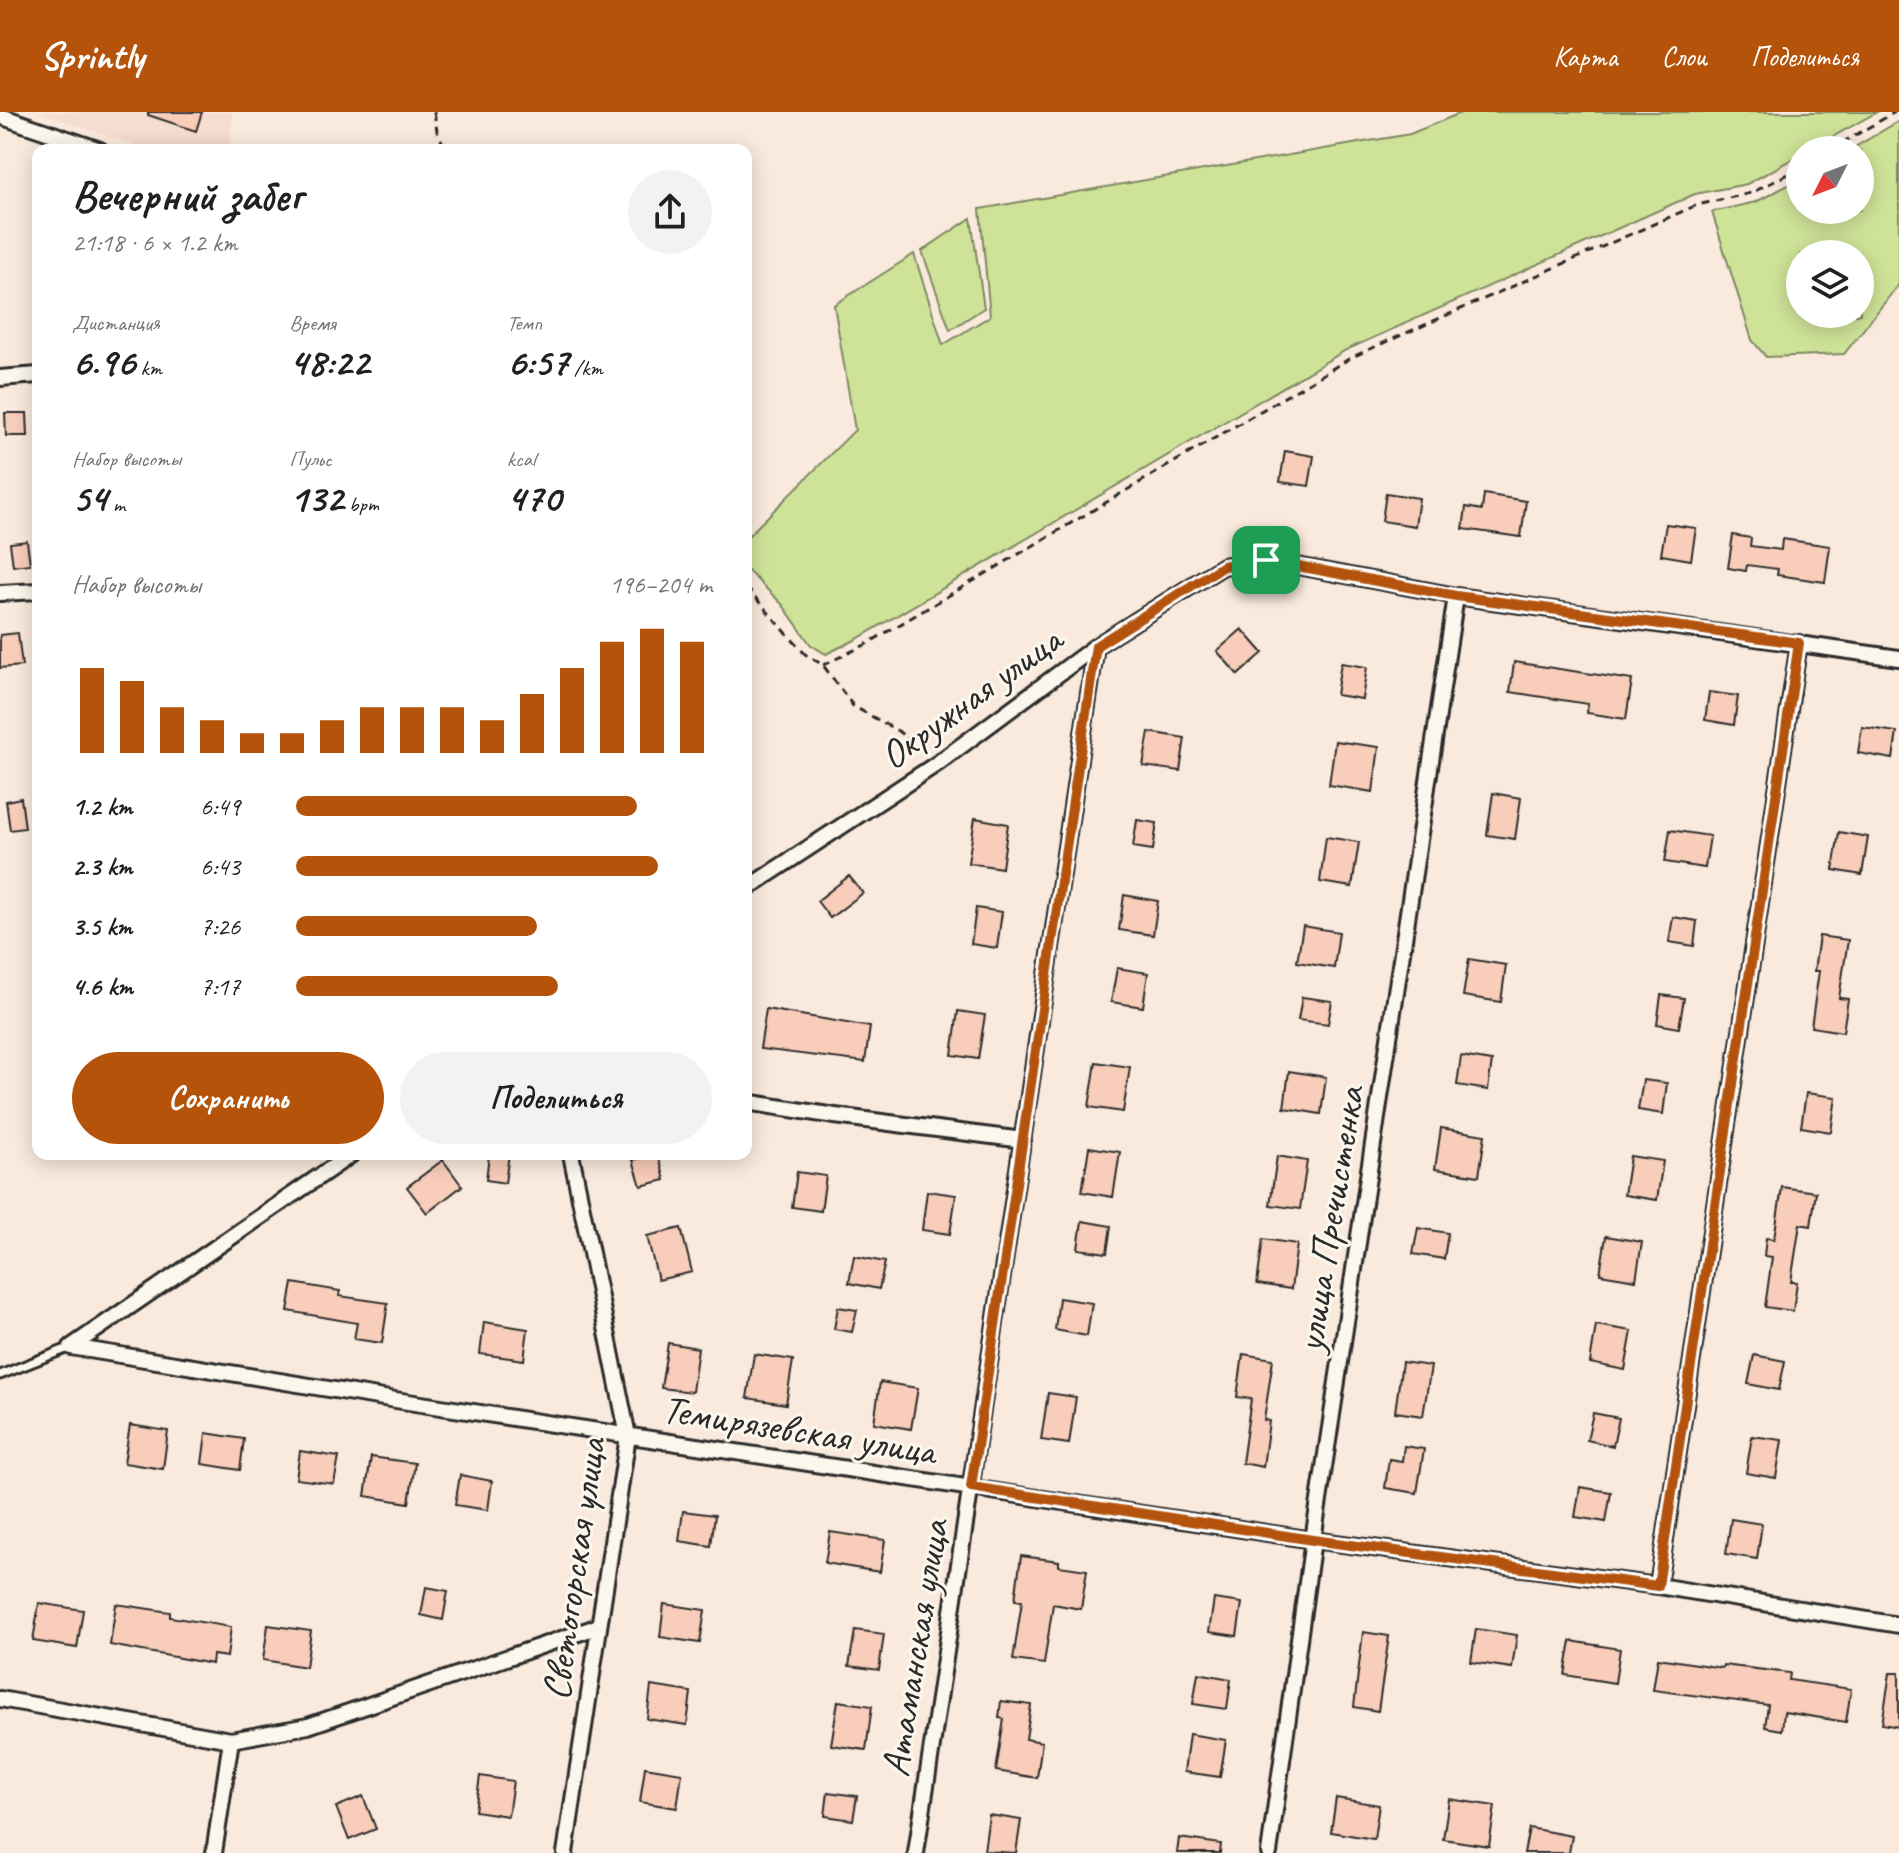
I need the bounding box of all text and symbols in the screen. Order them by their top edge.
text: Sprintly [40,33,144,80]
text: Карта [1554,39,1618,74]
text: Слои [1662,39,1707,74]
text: Поделиться [1751,39,1859,74]
north arrow [1786,136,1874,224]
map controls [1786,136,1874,328]
text: Вечерний забег [72,168,302,223]
button: share [628,170,712,254]
text: 21:18 · 6 × 1.2 km [72,226,238,259]
button: layers [1786,240,1874,328]
text: Дистанция [72,309,160,337]
text: Время [289,309,336,337]
text: Темп [507,309,542,337]
text: 6.96 [72,337,135,387]
text: 48:22 [289,337,369,387]
text: 6:57 [507,337,569,387]
text: km [135,354,162,382]
text: /km [569,354,603,382]
text: Набор высоты [72,445,181,473]
text: Пульс [289,445,332,473]
text: kcal [507,445,536,473]
text: 54 [72,473,107,523]
text: 132 [289,473,343,523]
text: 470 [507,473,561,523]
text: m [107,490,125,518]
text: bpm [343,490,379,518]
pin [1232,526,1300,594]
icon: arrive [1244,538,1288,582]
text: Набор высоты [72,568,201,601]
text: 196–204 m [609,568,712,601]
street label: Окружная улица [870,613,1074,781]
text: 1.2 km [72,790,132,823]
text: 6:49 [200,790,240,823]
text: 2.3 km [72,850,132,883]
text: 6:43 [200,850,240,883]
text: 3.5 km [72,910,132,943]
text: 7:26 [200,910,240,943]
text: 4.6 km [72,970,133,1003]
text: 7:17 [200,970,240,1003]
button: Сохранить [72,1052,384,1144]
button: Поделиться [400,1052,712,1144]
street label: улица Пречистенка [1284,1081,1376,1357]
street label: Темирязевская улица [659,1384,942,1477]
street label: Светогорская улица [531,1432,618,1703]
street label: Атаманская улица [870,1514,960,1780]

